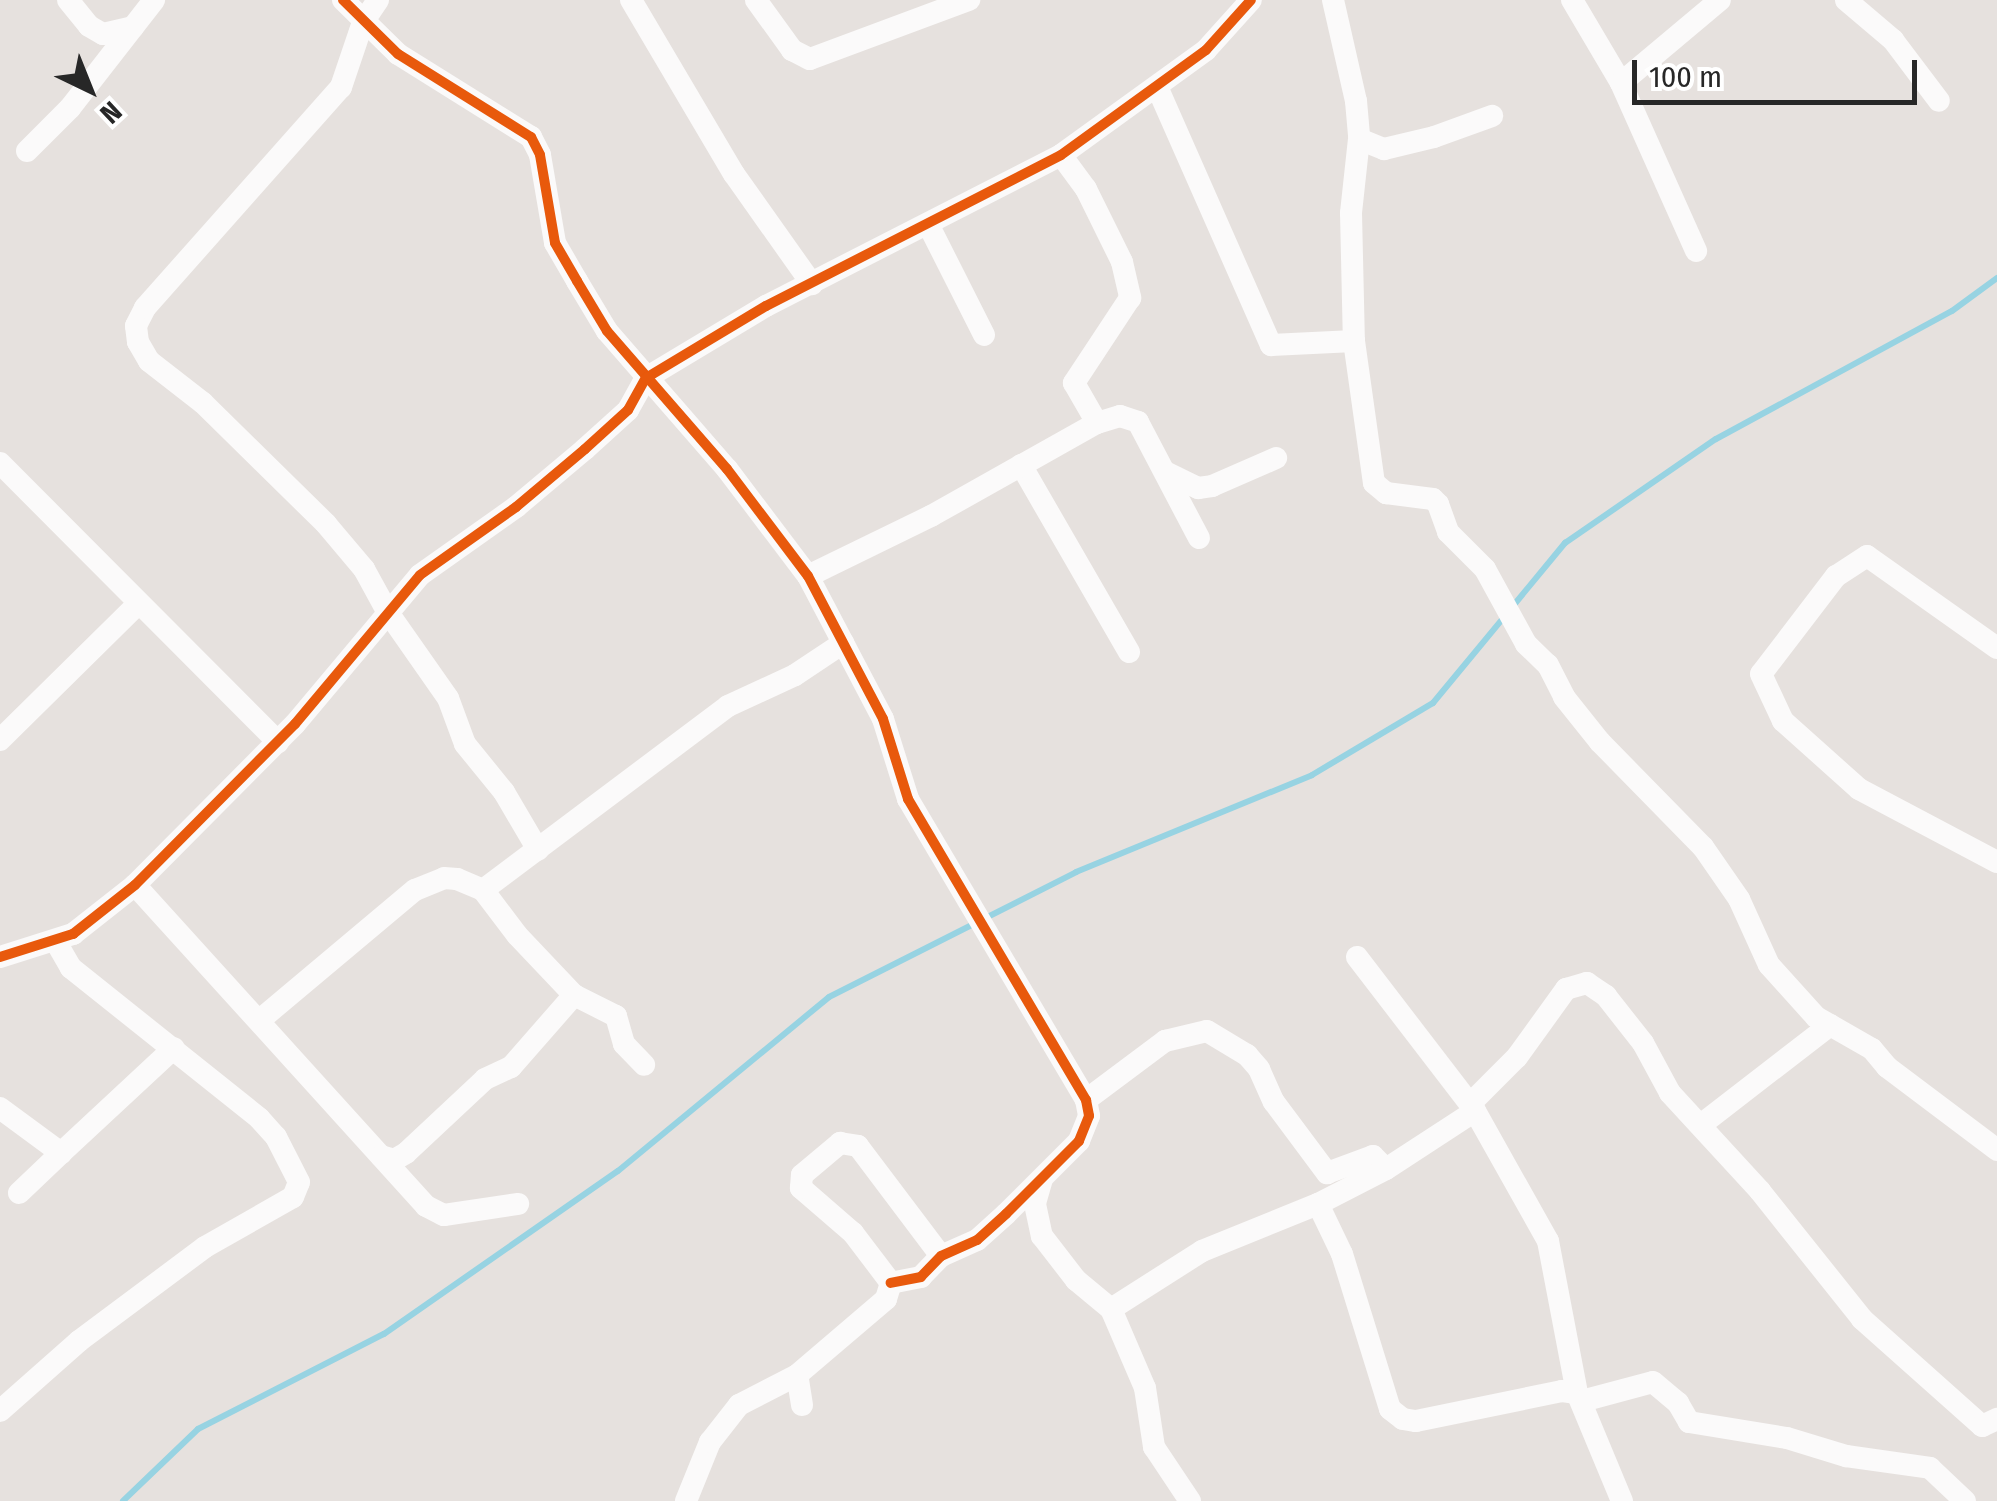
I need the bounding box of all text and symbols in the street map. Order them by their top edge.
north arrow [40,40,140,140]
scale bar [1637,40,1922,102]
text: 100 m [1649,59,1722,95]
text: N [93,95,128,130]

